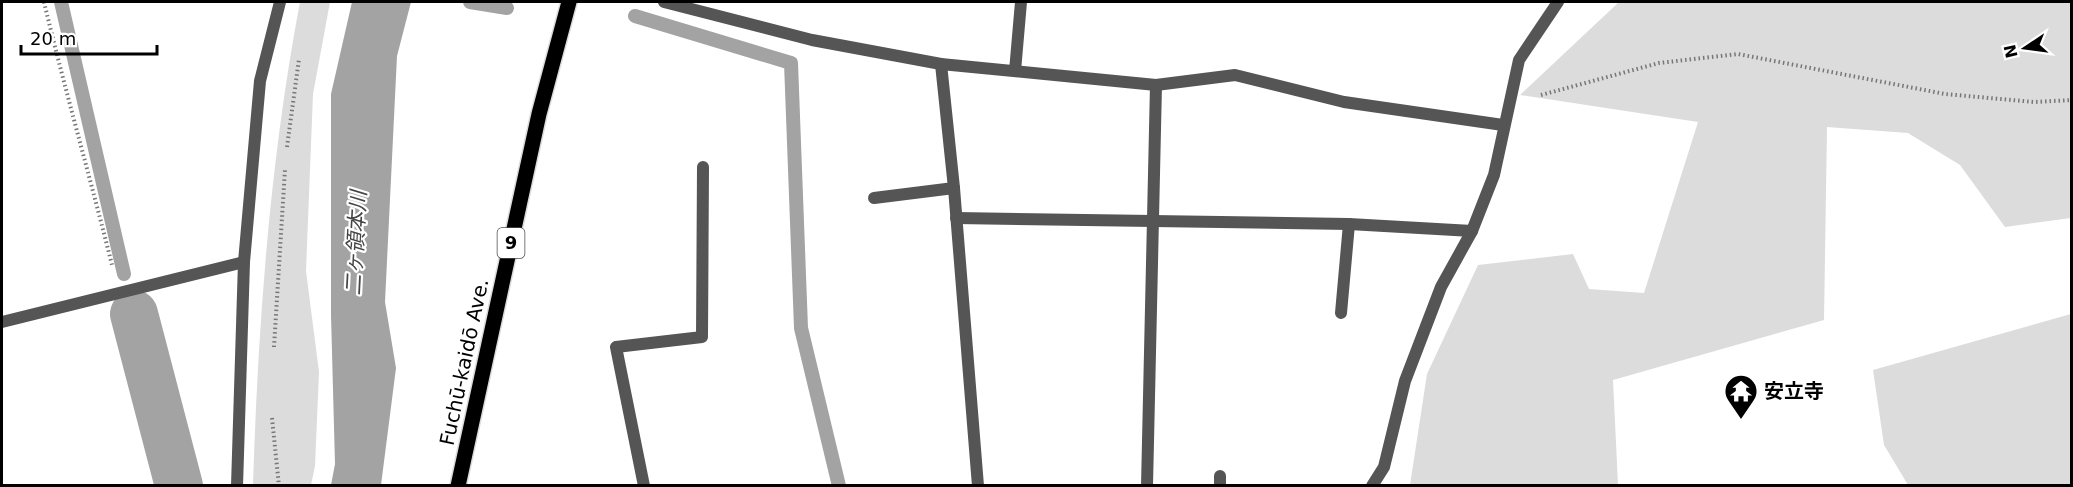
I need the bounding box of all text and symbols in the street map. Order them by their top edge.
scale bar [21,18,158,56]
north arrow [1995,18,2055,78]
text: 20 m [30,28,76,49]
text: N [2000,43,2022,60]
water label: 二ヶ領本川 [341,188,371,296]
road number: 9 [498,228,524,258]
street label: Fuchū-kaidō Ave. [435,276,493,448]
temple icon: 安立寺 [1723,373,1759,420]
place label: 安立寺 [1764,379,1824,403]

